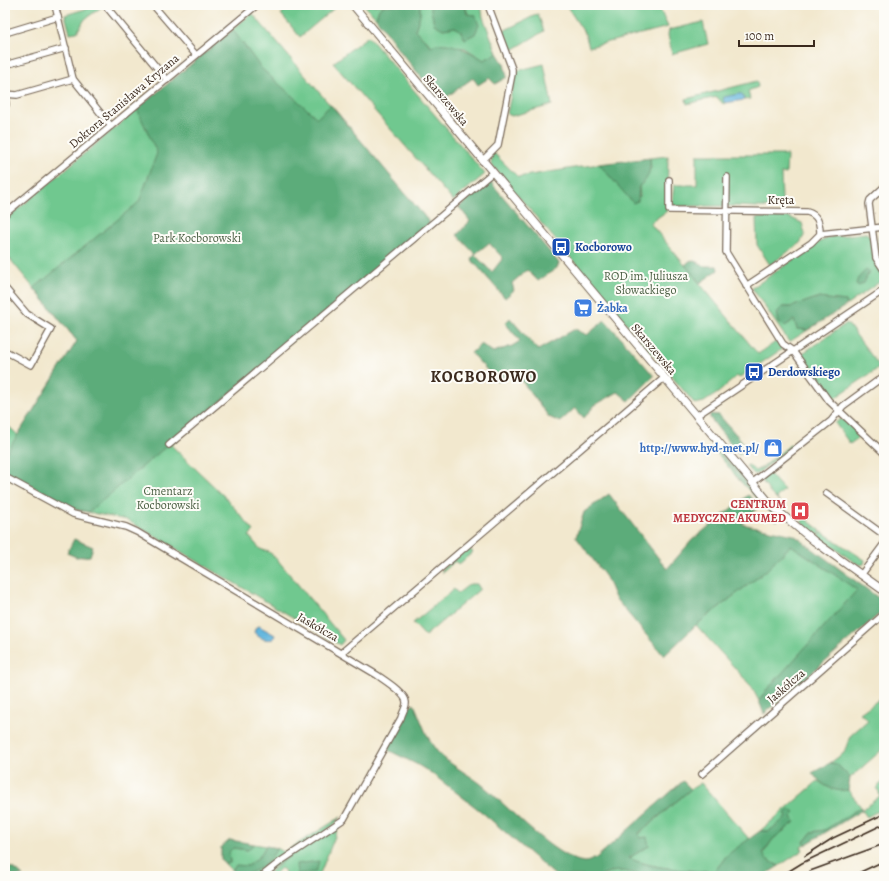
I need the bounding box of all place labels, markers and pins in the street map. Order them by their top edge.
bus stop icon: Kocborowo [550,236,572,258]
place label: Kocborowo [575,239,632,255]
supermarket icon: Żabka [572,297,594,319]
place label: Żabka [597,300,628,316]
bus stop icon: Derdowskiego [743,361,765,383]
place label: Derdowskiego [768,364,840,380]
shop icon: http://www.hyd-met.pl/ [762,437,784,459]
place label: http://www.hyd-met.pl/ [640,440,759,456]
place label: CENTRUM MEDYCZNE AKUMED [673,496,786,526]
hospital icon: CENTRUM MEDYCZNE AKUMED [789,500,811,522]

